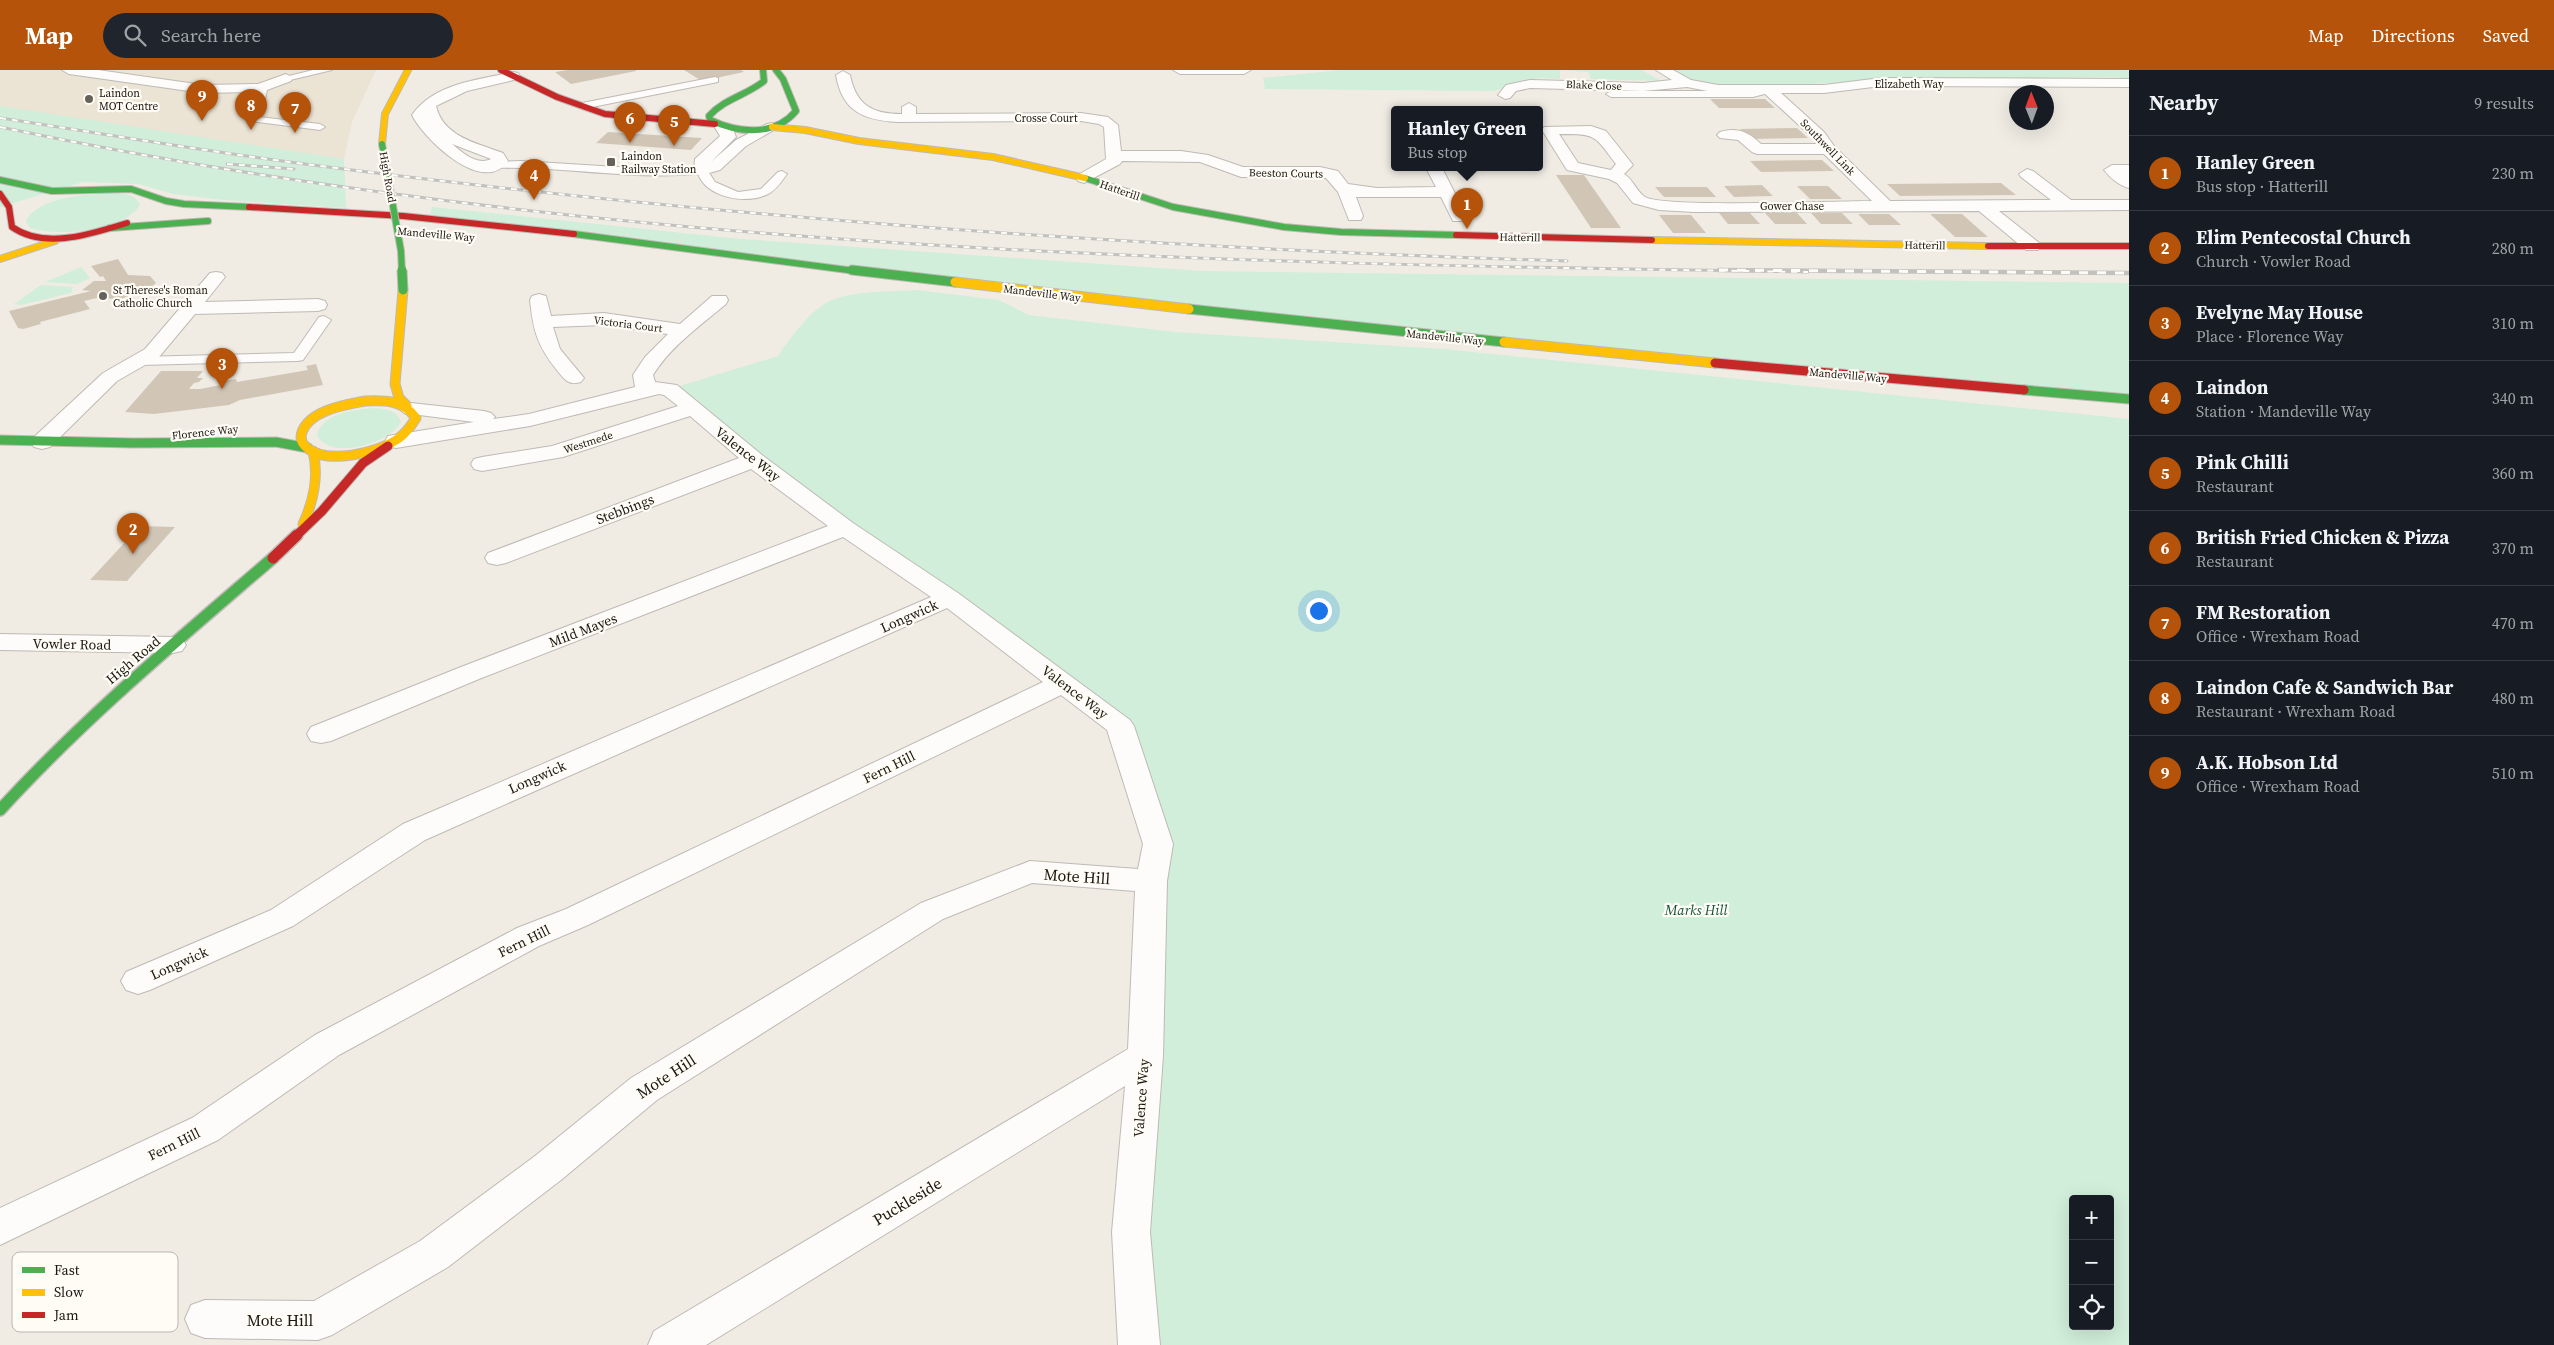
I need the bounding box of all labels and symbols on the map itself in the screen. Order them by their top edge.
street label: Blake Close [1566,77,1623,94]
street label: Elizabeth Way [1874,77,1944,92]
pin: 9 [186,80,218,121]
north arrow [2009,85,2054,130]
place label: Laindon MOT Centre [99,86,159,114]
pin: 8 [235,89,267,130]
pin: 7 [279,92,311,133]
marker: Laindon MOT Centre [83,93,95,105]
pin: 6 [614,102,646,143]
pin: 5 [658,105,690,146]
street label: Crosse Court [1015,111,1078,126]
street label: Southwell Link [1797,116,1859,180]
place label: Laindon Railway Station [621,149,697,177]
street label: High Road [376,150,400,205]
marker: Laindon Railway Station [605,156,617,168]
pin: 4 [518,159,550,200]
street label: Beeston Courts [1249,165,1323,182]
street label: Hatterill [1098,177,1142,204]
pin: 1 [1451,188,1483,229]
street label: Gower Chase [1760,199,1824,214]
street label: Mandeville Way [397,224,476,245]
street label: Hatterill [1499,230,1541,245]
street label: Hatterill [1904,238,1946,253]
street label: Mandeville Way [1002,281,1082,306]
place label: St Therese's Roman Catholic Church [113,283,208,311]
marker: St Therese's Roman Catholic Church [97,290,109,302]
street label: Victoria Court [593,313,664,336]
street label: Mandeville Way [1405,326,1485,349]
pin: 3 [206,348,238,389]
street label: Mandeville Way [1809,365,1888,386]
street label: Florence Way [171,422,239,443]
street label: Valence Way [711,422,786,487]
street label: Westmede [562,427,615,458]
street label: Stebbings [593,489,657,529]
pin: 2 [117,513,149,554]
street label: Longwick [877,594,941,638]
your location [1306,598,1332,624]
street label: Mild Mayes [546,608,620,652]
street label: High Road [101,631,165,689]
street label: Vowler Road [32,633,112,655]
street label: Valence Way [1038,660,1113,724]
street label: Fern Hill [859,746,919,788]
street label: Longwick [505,755,569,799]
street label: Mote Hill [1043,863,1111,889]
park label: Marks Hill [1664,900,1727,920]
street label: Fern Hill [494,920,554,962]
street label: Longwick [147,941,211,985]
street label: Mote Hill [632,1048,700,1103]
street label: Valence Way [1128,1057,1154,1138]
street label: Fern Hill [144,1123,204,1165]
street label: Puckleside [868,1172,946,1230]
legend [12,1252,178,1332]
text: Fast [54,1260,80,1280]
text: Slow [54,1282,84,1302]
text: Jam [53,1305,79,1325]
street label: Mote Hill [247,1309,314,1331]

